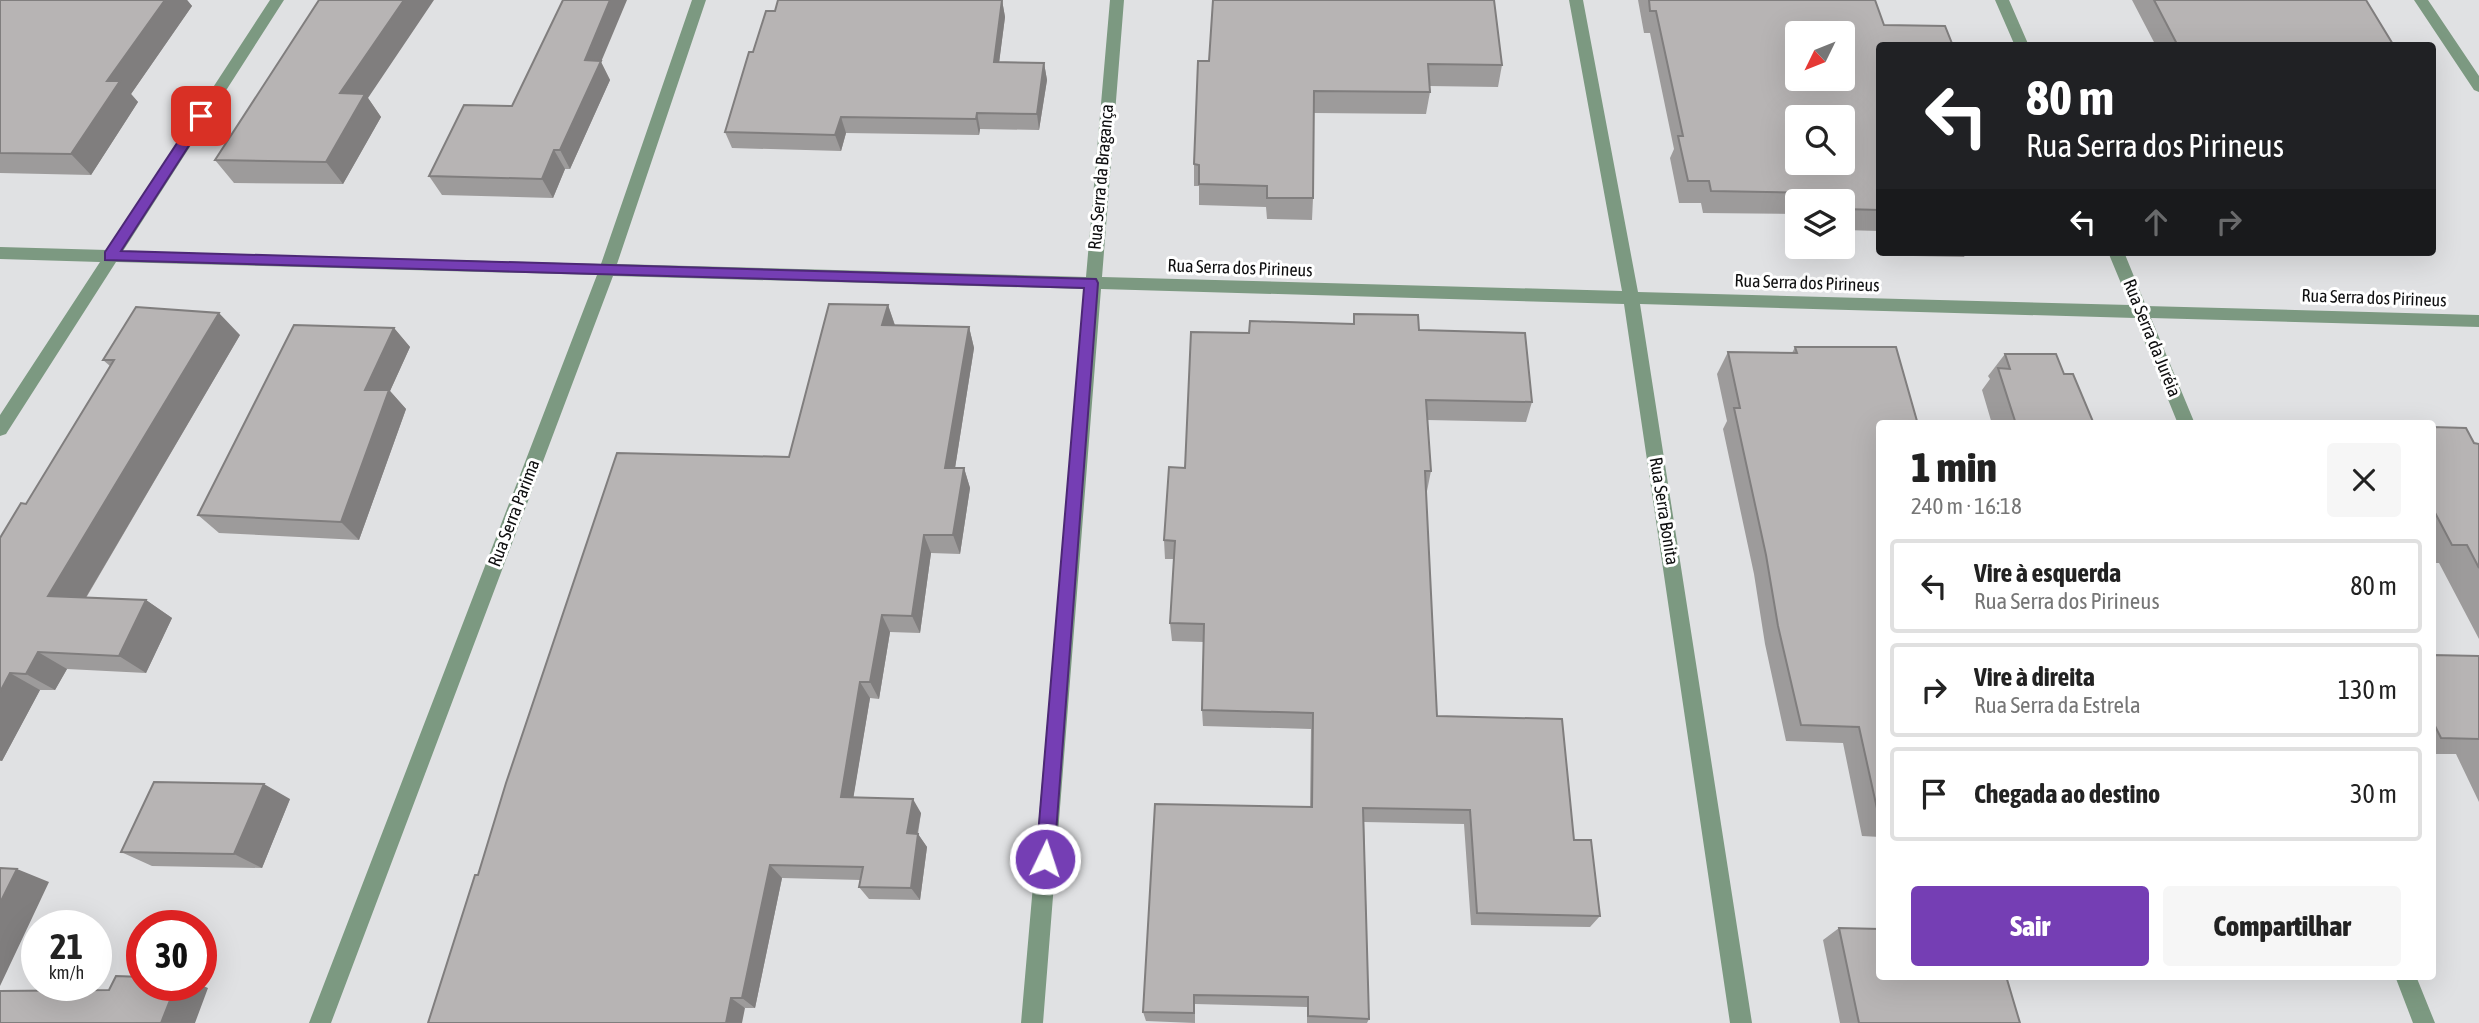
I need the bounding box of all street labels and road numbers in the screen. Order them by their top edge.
street label: Rua Serra da Bragança [1084,103,1117,251]
street label: Rua Serra dos Pirineus [1167,254,1313,281]
street label: Rua Serra dos Pirineus [1734,269,1880,296]
street label: Rua Serra da Juréia [2119,276,2186,400]
street label: Rua Serra dos Pirineus [2301,284,2447,311]
street label: Rua Serra Parima [483,456,544,569]
street label: Rua Serra Bonita [1646,456,1683,566]

